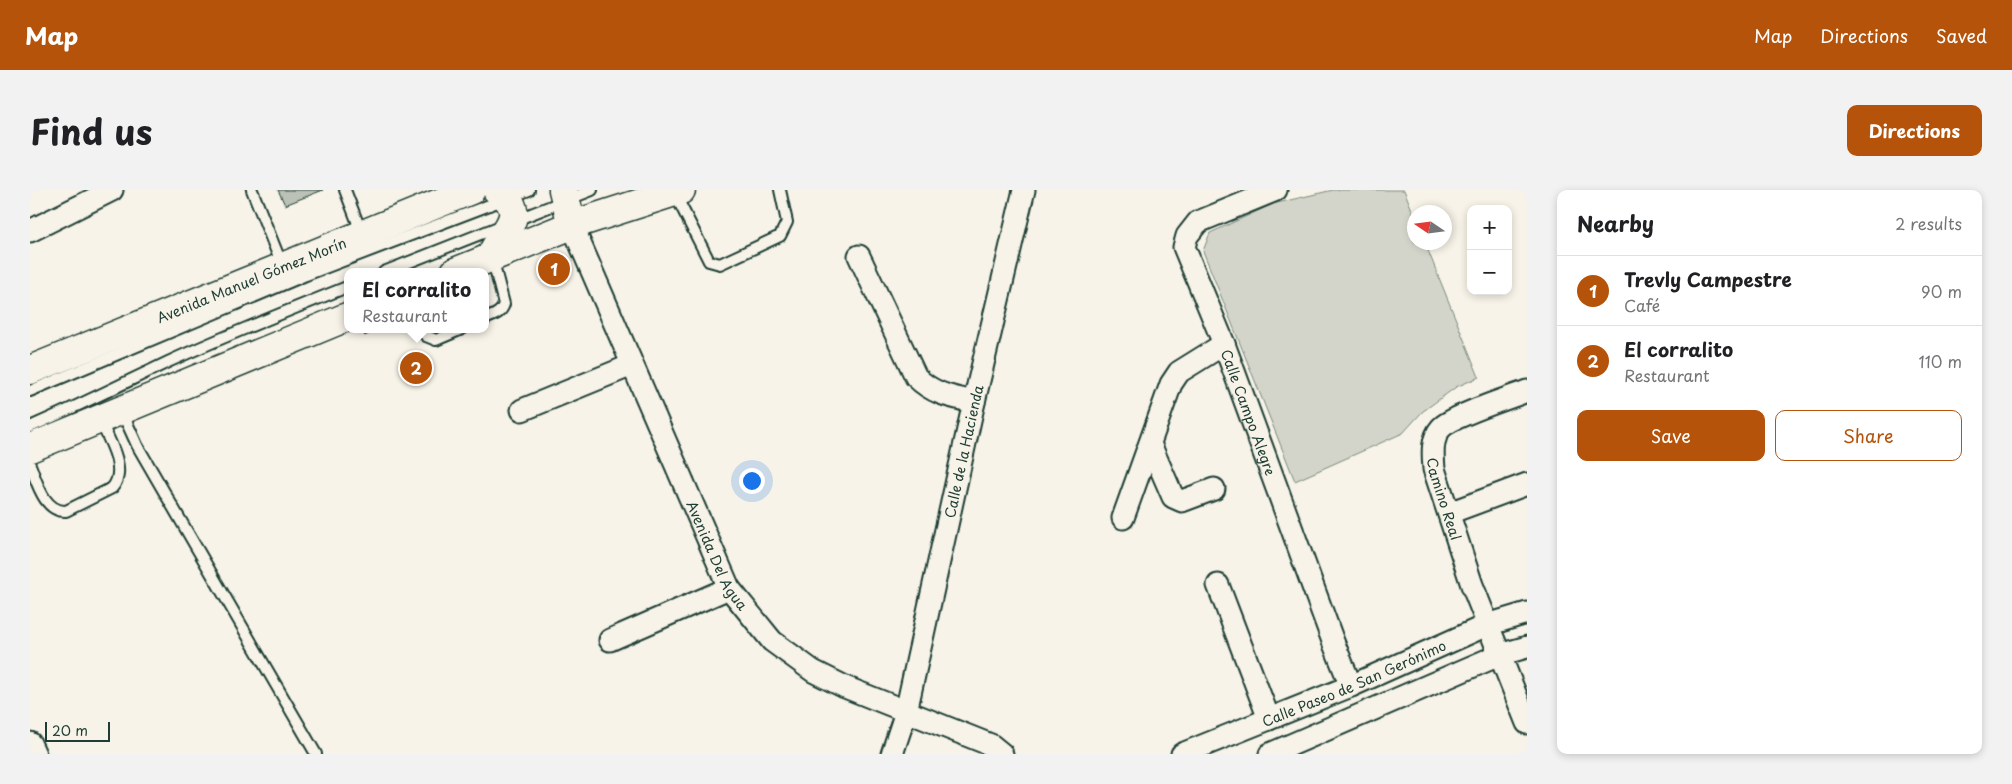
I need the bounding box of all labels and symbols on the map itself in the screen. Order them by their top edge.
north arrow [1407,205,1452,250]
street label: Avenida Manuel Gómez Morín [153,232,349,328]
pin: 1 [538,250,570,288]
street label: Calle Campo Alegre [1216,346,1282,478]
pin: 2 [400,349,432,387]
street label: Calle de la Hacienda [938,383,988,520]
street label: Camino Real [1423,457,1467,543]
your location [739,468,765,494]
street label: Avenida Del Agua [682,497,753,614]
street label: Calle Paseo de San Gerónimo [1259,634,1449,731]
scale bar [45,719,110,742]

